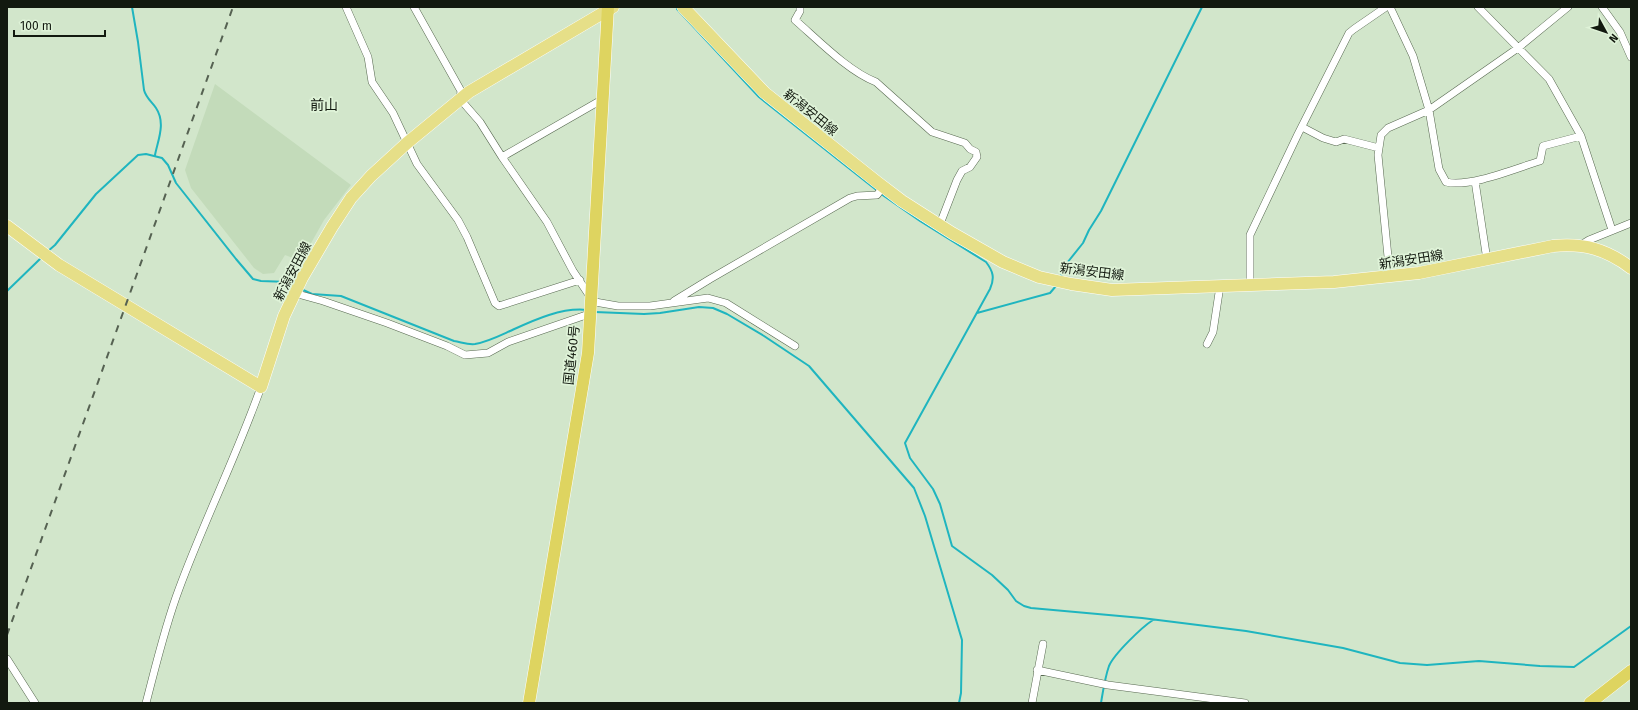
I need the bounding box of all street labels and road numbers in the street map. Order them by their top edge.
street label: 新潟安田線 [781,86,841,139]
street label: 新潟安田線 [271,239,314,303]
street label: 新潟安田線 [1378,247,1444,272]
street label: 新潟安田線 [1059,260,1125,283]
street label: 国道460号 [561,324,582,386]

